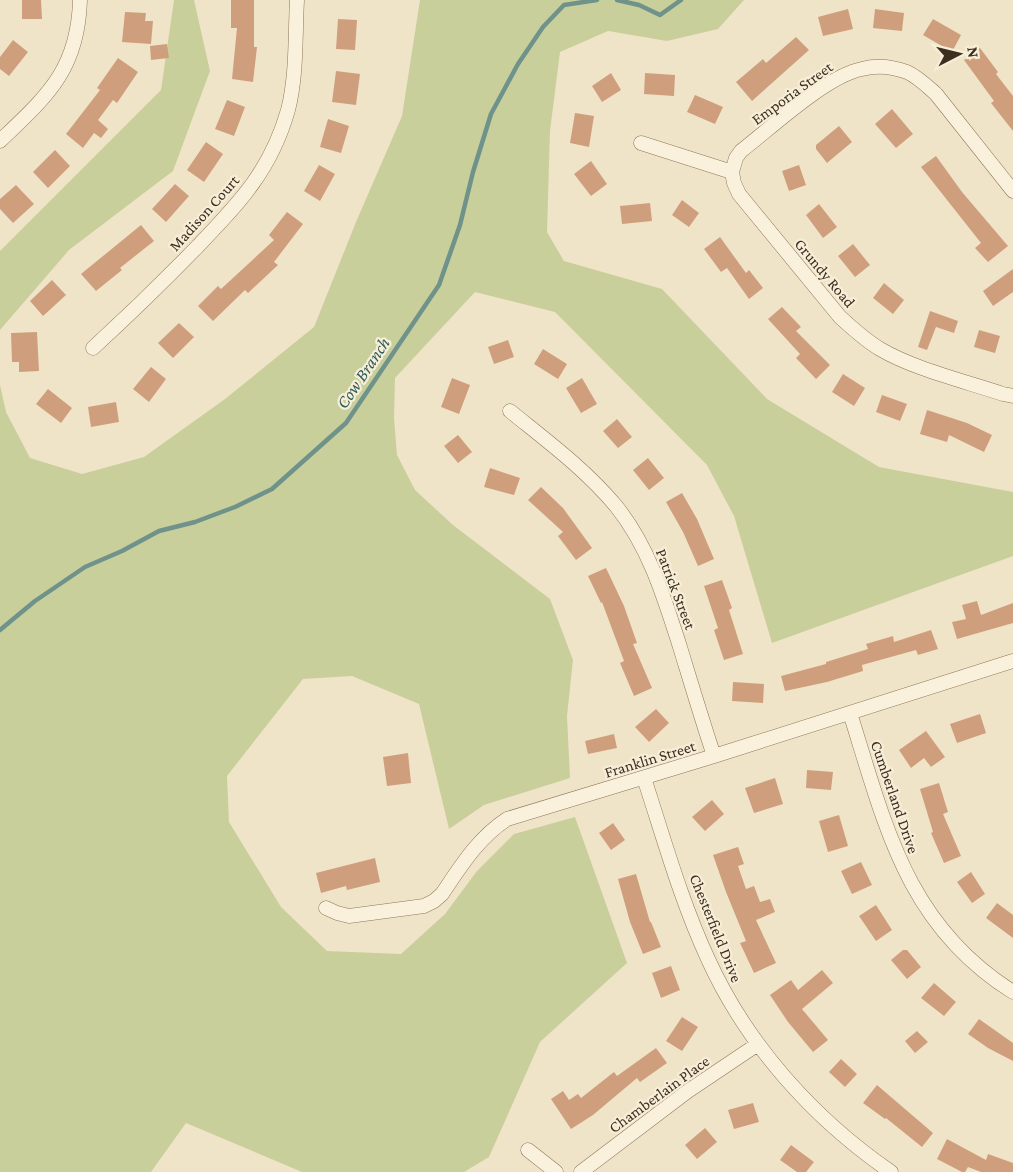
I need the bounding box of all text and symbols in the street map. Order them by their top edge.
north arrow [929,24,989,84]
text: N [964,46,983,59]
street label: Emporia Street [748,58,837,129]
street label: Madison Court [166,171,243,254]
street label: Grundy Road [791,235,859,312]
water label: Cow Branch [332,333,394,412]
street label: Patrick Street [653,546,699,632]
street label: Franklin Street [602,737,698,781]
street label: Cumberland Drive [868,738,922,856]
street label: Chesterfield Drive [687,871,745,985]
street label: Chamberlain Place [606,1052,712,1136]

